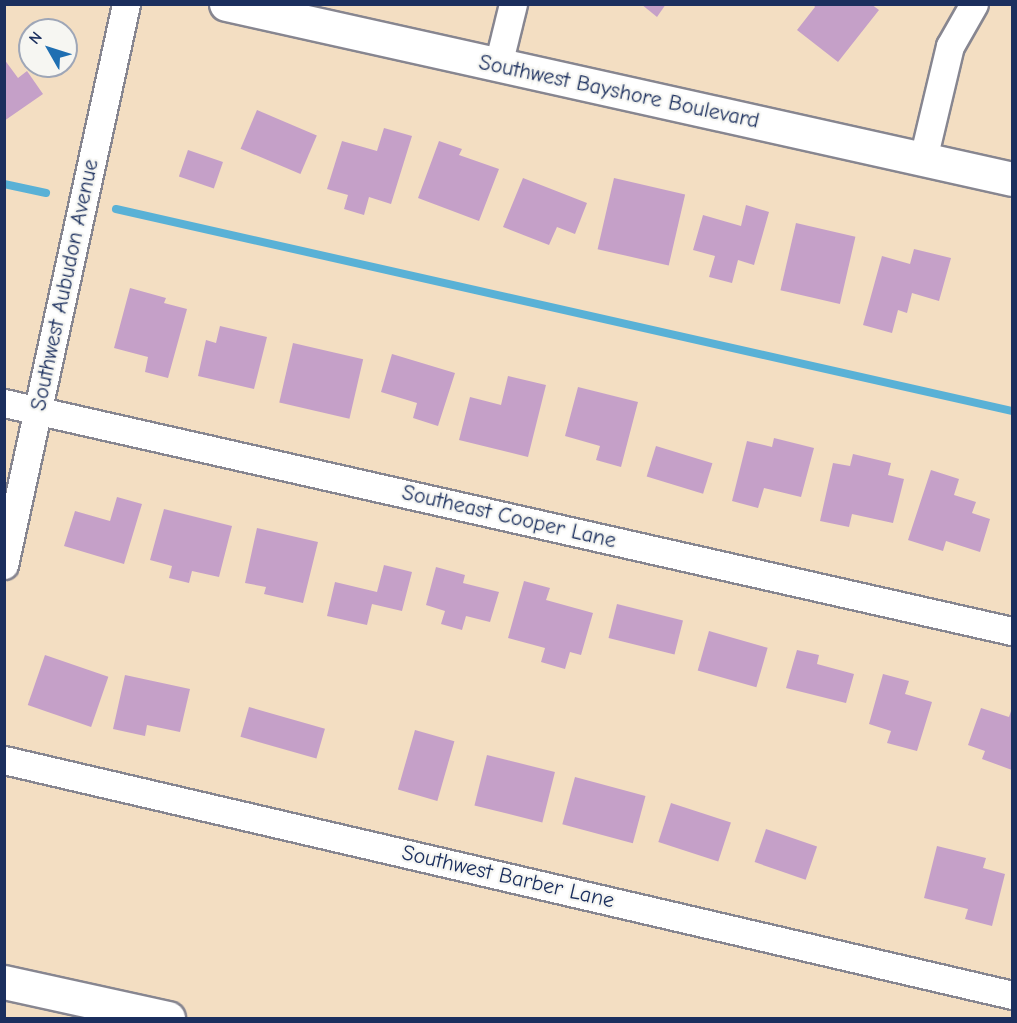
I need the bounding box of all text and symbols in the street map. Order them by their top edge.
north arrow [18,18,78,78]
text: N [25,28,46,48]
street label: Southwest Bayshore Boulevard [476,49,762,135]
street label: Southwest Aubudon Avenue [25,157,105,413]
street label: Southeast Cooper Lane [399,480,619,554]
street label: Southwest Barber Lane [399,840,617,914]

